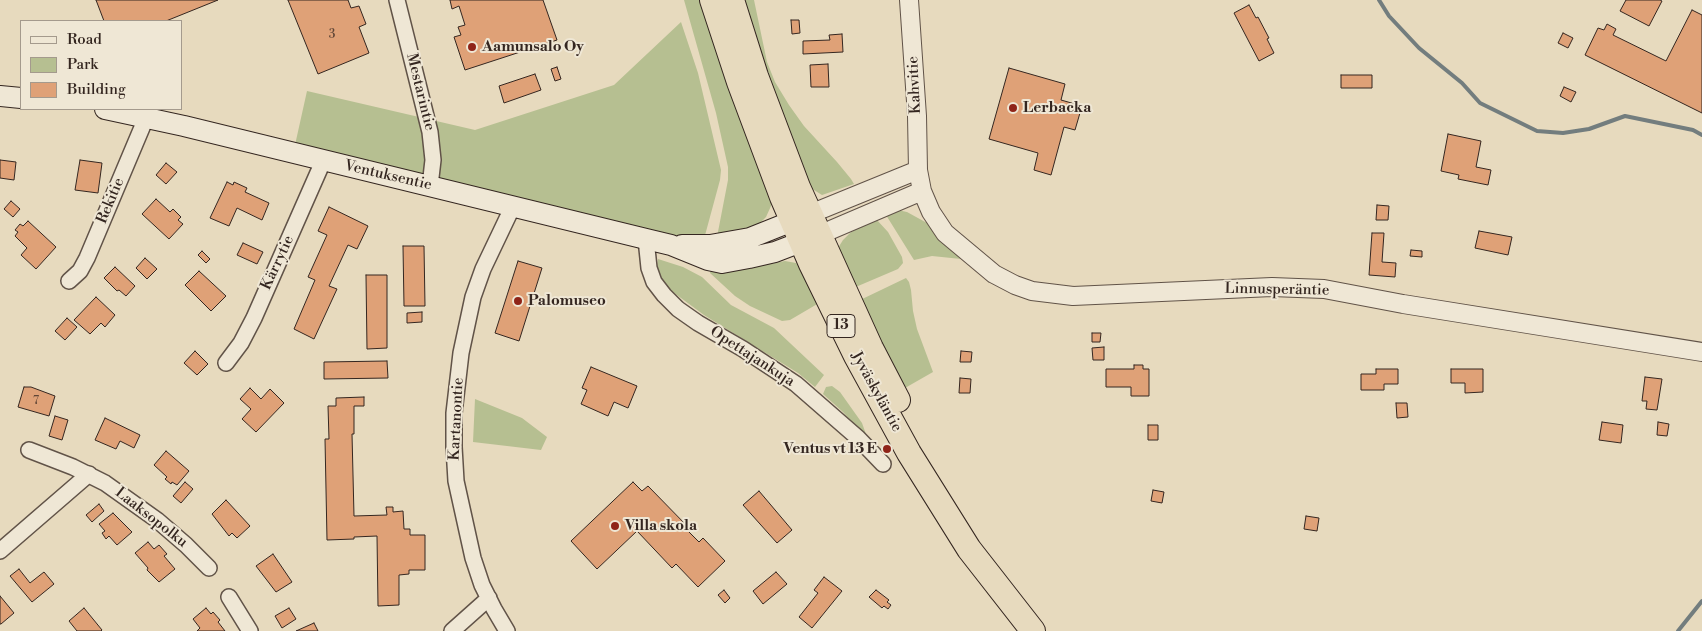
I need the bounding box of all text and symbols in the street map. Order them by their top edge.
legend [20,20,182,110]
house number: 3 [329,28,335,42]
text: Road [67,30,102,49]
place label: Aamunsalo Oy [482,38,584,56]
marker: Aamunsalo Oy [466,41,478,53]
street label: Mestarintie [402,51,438,133]
text: Park [67,55,98,74]
street label: Kahvitie [904,56,926,114]
text: Building [67,80,126,99]
place label: Lerbacka [1023,99,1091,117]
marker: Lerbacka [1007,102,1019,114]
street label: Ventuksentie [343,157,433,195]
street label: Rekitie [93,175,129,227]
street label: Kärrytie [258,233,298,293]
street label: Linnusperäntie [1224,280,1330,300]
place label: Palomuseo [528,292,606,310]
marker: Palomuseo [512,295,524,307]
road number: 13 [827,314,855,338]
street label: Opettajankuja [706,323,798,391]
street label: Jyväskyläntie [847,349,905,435]
street label: Kartanontie [446,377,468,461]
house number: 7 [33,394,39,408]
place label: Ventus vt 13 E [783,440,877,458]
marker: Ventus vt 13 E [881,443,893,455]
street label: Laaksopolku [111,484,191,552]
place label: Villa skola [625,517,697,535]
marker: Villa skola [609,520,621,532]

